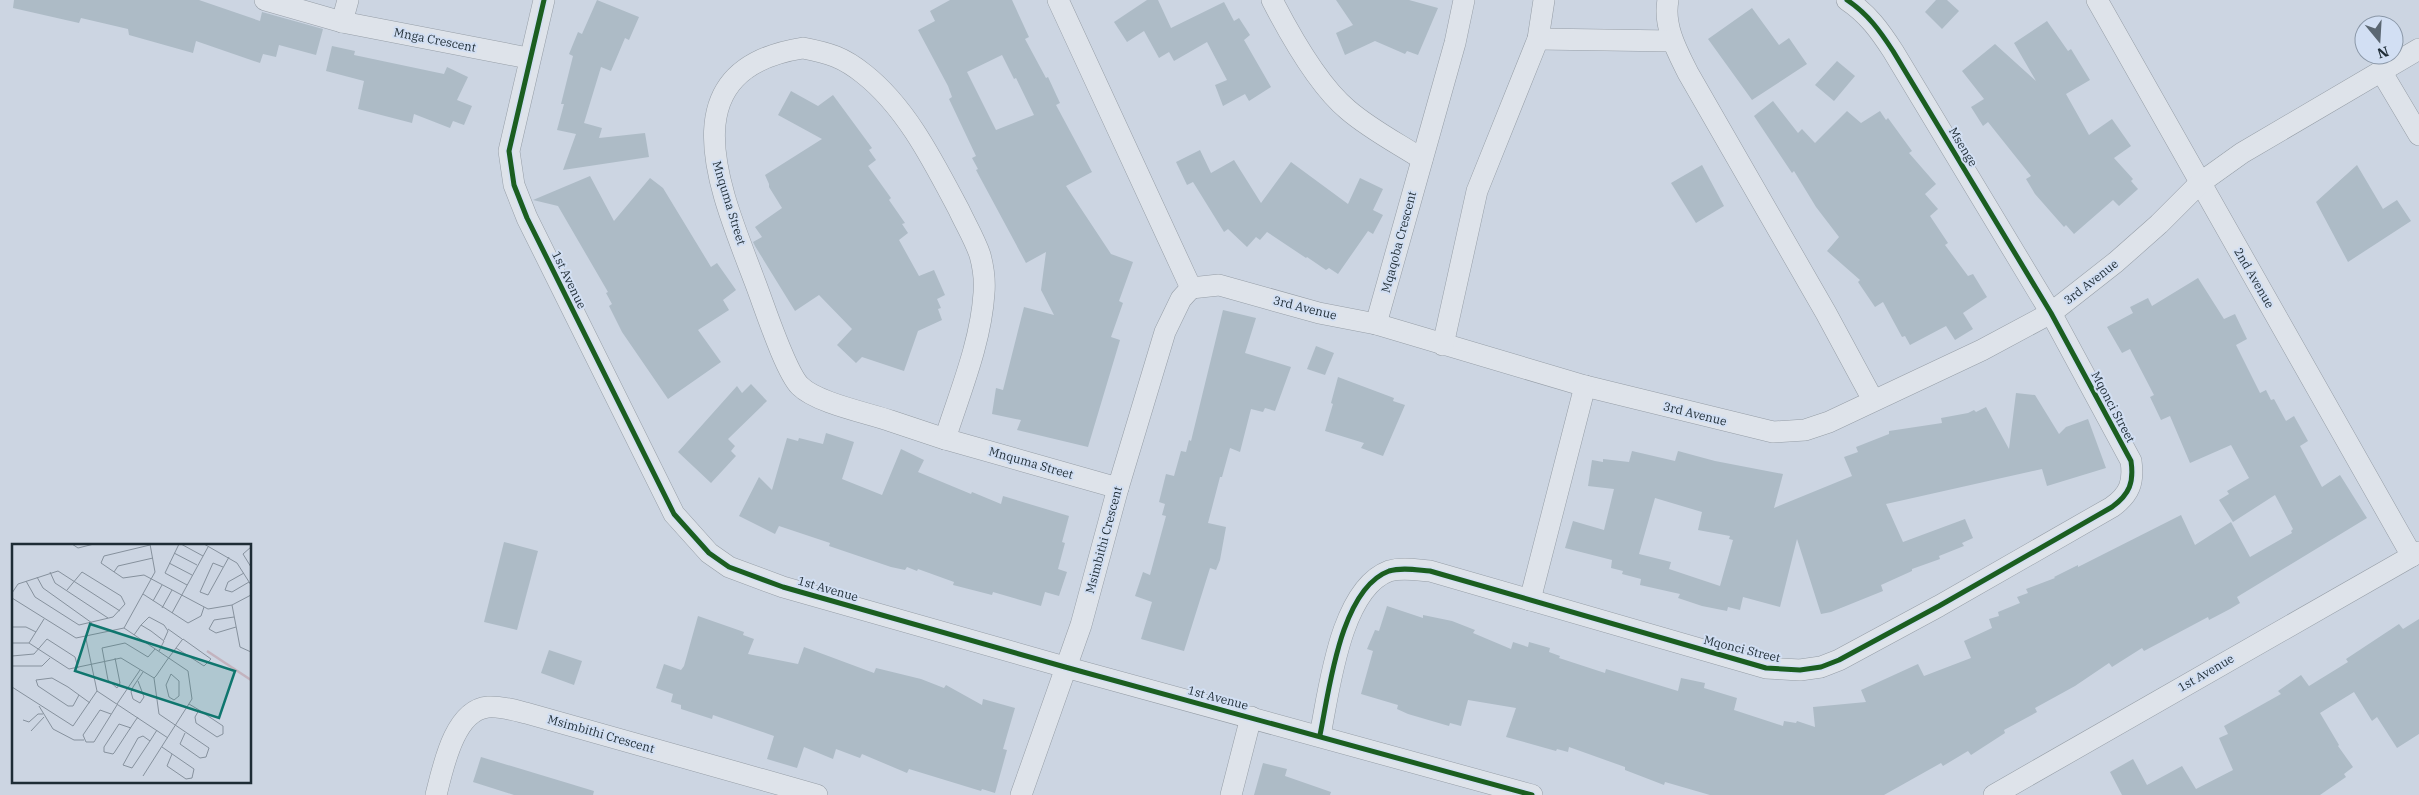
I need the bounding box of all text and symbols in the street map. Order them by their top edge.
north arrow [2354,15,2404,65]
street label: Mnga Crescent [393,24,478,55]
text: N [2375,42,2391,63]
street label: Msenge [1946,124,1981,169]
street label: Mnquma Street [710,159,749,247]
street label: Mqaqoba Crescent [1378,190,1419,294]
street label: 2nd Avenue [2231,245,2278,311]
street label: 1st Avenue [549,249,590,311]
street label: 3rd Avenue [2061,256,2121,307]
street label: 3rd Avenue [1272,292,1338,323]
street label: Mqonci Street [2088,369,2139,445]
street label: 3rd Avenue [1662,398,1728,429]
street label: Mnquma Street [987,443,1075,482]
street label: Msimbithi Crescent [1082,485,1125,595]
inset map [12,544,251,782]
street label: 1st Avenue [796,573,860,604]
street label: Mqonci Street [1702,632,1782,665]
street label: 1st Avenue [2175,651,2236,695]
street label: 1st Avenue [1186,682,1250,713]
street label: Msimbithi Crescent [546,711,656,756]

